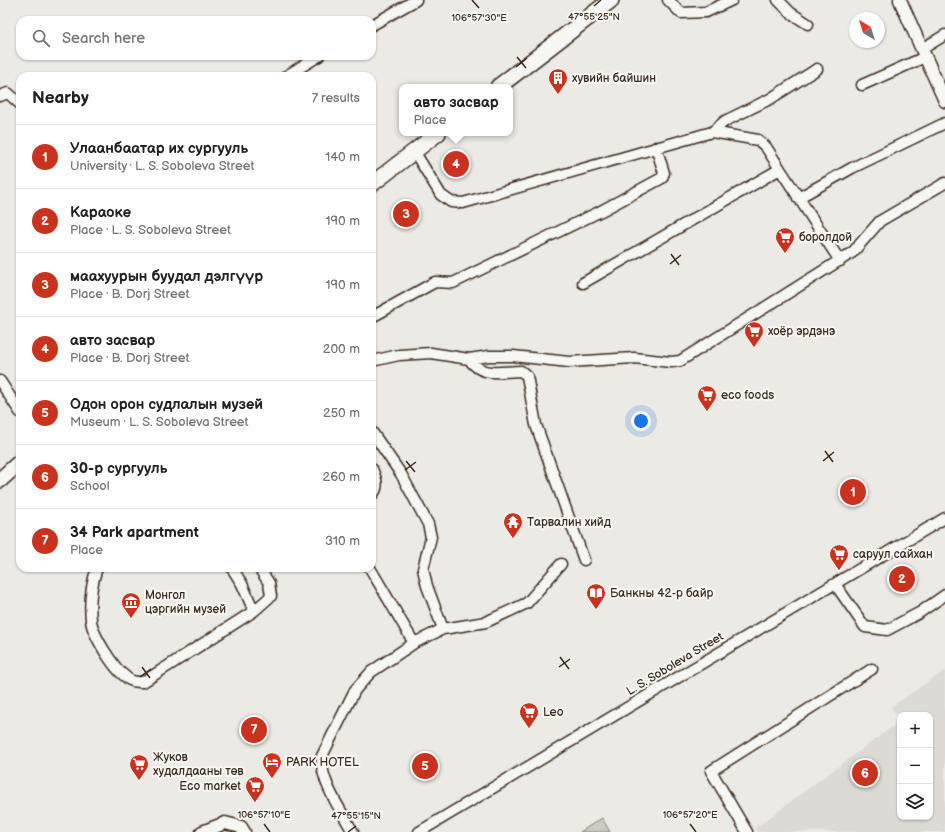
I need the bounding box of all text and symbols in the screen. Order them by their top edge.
text: 47°55'25"N [568,11,620,23]
text: 106°57'30"E [451,12,507,24]
north arrow [849,12,885,48]
search box [16,16,376,60]
icon: search [30,27,52,49]
text: Search here [62,29,145,48]
building icon: хувийн байшин [547,67,569,95]
place label: хувийн байшин [572,71,656,86]
popup [399,84,513,136]
text: Nearby [32,88,89,108]
text: 7 results [312,90,360,106]
text: авто засвар [413,93,499,112]
text: Place [413,112,446,128]
text: Улаанбаатар их сургууль [70,139,248,158]
text: 1 [42,149,48,165]
text: 140 m [325,149,360,165]
pin: 4 [443,149,469,179]
text: University · L. S. Soboleva Street [70,158,254,174]
pin: 3 [393,199,419,229]
text: Караоке [70,203,131,222]
text: 2 [41,213,49,229]
text: 190 m [326,213,360,229]
text: Place · L. S. Soboleva Street [70,222,231,238]
supermarket icon: боролдой [774,226,796,254]
place label: боролдой [799,230,852,245]
text: маахуурын буудал дэлгүүр [70,267,263,286]
text: 3 [41,277,49,293]
text: 190 m [326,277,360,293]
text: Place · B. Dorj Street [70,286,189,302]
supermarket icon: хоёр эрдэнэ [743,320,765,348]
place label: хоёр эрдэнэ [768,324,835,339]
text: авто засвар [70,331,155,350]
text: 4 [41,341,49,357]
text: 200 m [323,341,360,357]
text: Place · B. Dorj Street [70,350,189,366]
supermarket icon: eco foods [696,384,718,412]
place label: eco foods [721,388,774,403]
text: Одон орон судлалын музей [70,395,263,414]
text: 5 [41,405,49,421]
text: 250 m [323,405,360,421]
your location [631,411,651,431]
text: Museum · L. S. Soboleva Street [70,414,249,430]
text: 30-р сургууль [70,459,167,478]
text: 6 [41,469,49,485]
text: 260 m [322,469,360,485]
pin: 1 [840,477,866,507]
text: School [70,478,110,494]
temple icon: Тарвалин хийд [502,511,524,539]
place label: Тарвалин хийд [527,515,612,530]
text: 34 Park apartment [70,523,199,542]
text: 7 [41,533,49,549]
text: 310 m [325,533,360,549]
text: Place [70,542,103,558]
supermarket icon: саруул сайхан [828,543,850,571]
place label: саруул сайхан [853,547,933,562]
pin: 2 [889,564,915,594]
library icon: Банкны 42-р байр [585,582,607,610]
place label: Банкны 42-р байр [610,586,714,601]
place label: Монгол цэргийн музей [145,588,226,617]
museum icon: Монгол цэргийн музей [120,591,142,619]
street label: L. S. Soboleva Street [624,629,726,699]
supermarket icon: Leo [518,701,540,729]
place label: Leo [543,705,564,720]
map controls [897,712,933,820]
button: + [897,712,933,748]
pin: 7 [241,715,267,745]
button: − [897,748,933,784]
place label: Жуков худалдааны төв [153,750,244,779]
hotel icon: PARK HOTEL [261,751,283,779]
pin: 5 [412,751,438,781]
supermarket icon: Жуков худалдааны төв [128,753,150,781]
place label: PARK HOTEL [286,755,359,770]
pin: 6 [852,758,878,788]
supermarket icon: Eco market [244,775,266,803]
place label: Eco market [179,779,241,794]
button: layers [897,784,933,820]
text: 106°57'10"E [237,809,291,821]
text: 106°57'20"E [662,809,718,821]
text: 47°55'15"N [331,810,381,822]

